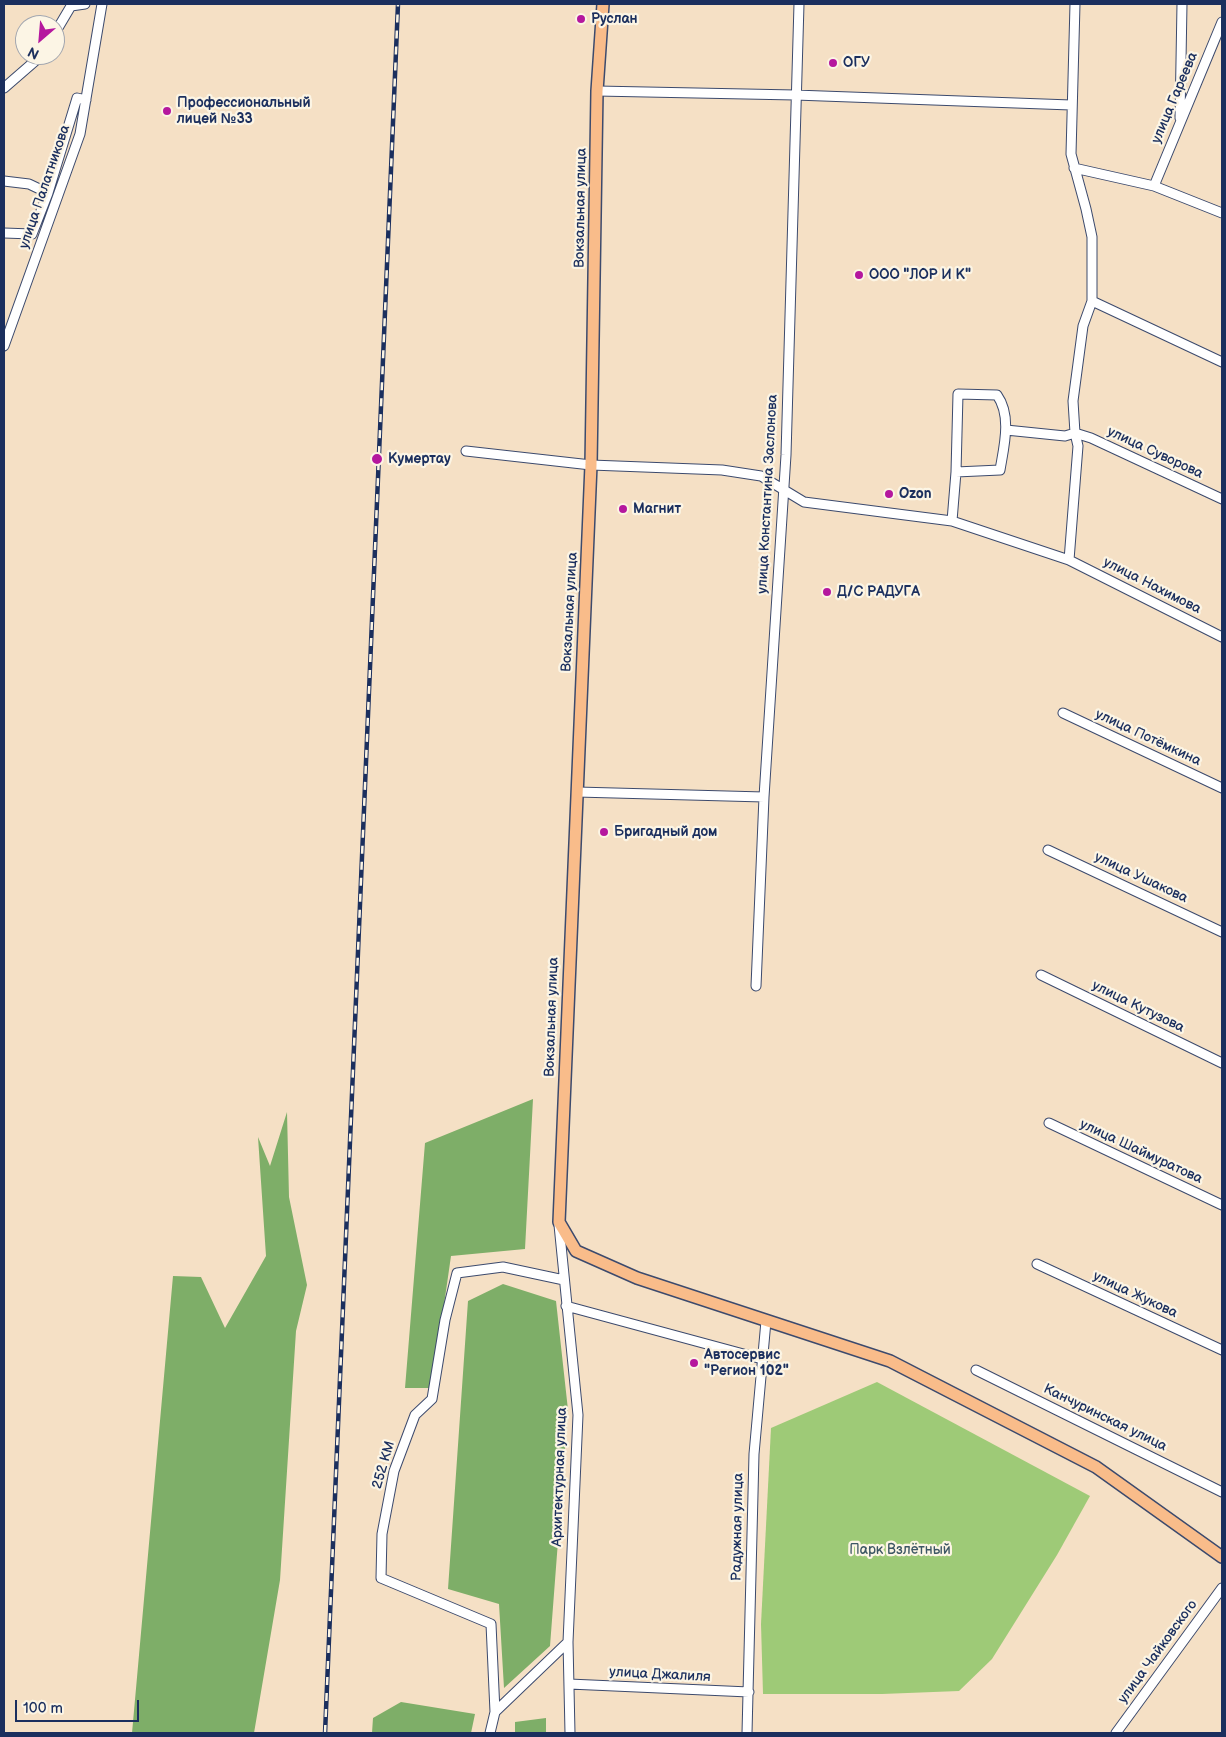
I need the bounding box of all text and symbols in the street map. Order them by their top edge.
place label: Руслан [591,11,638,27]
marker: Руслан [575,13,587,25]
north arrow [15,15,65,65]
text: N [25,43,42,63]
street label: улица Гареева [1148,50,1202,146]
place label: ОГУ [843,55,870,71]
marker: ОГУ [827,57,839,69]
place label: Профессиональный лицей №33 [177,95,311,128]
marker: Профессиональный лицей №33 [161,105,173,117]
street label: улица Палатникова [16,123,74,251]
street label: Вокзальная улица [572,148,590,268]
place label: ООО "ЛОР И К" [869,267,971,283]
marker: ООО "ЛОР И К" [853,269,865,281]
street label: улица Константина Заслонова [754,394,782,594]
street label: улица Суворова [1104,423,1206,483]
place label: Кумертау [388,451,451,467]
marker: Кумертау [370,452,384,466]
place label: Ozon [899,486,932,502]
marker: Ozon [883,488,895,500]
place label: Магнит [633,501,681,517]
marker: Магнит [617,503,629,515]
street label: Вокзальная улица [558,552,582,672]
street label: улица Нахимова [1100,554,1204,618]
place label: Д/С РАДУГА [837,584,920,600]
marker: Д/С РАДУГА [821,586,833,598]
street label: улица Потёмкина [1092,706,1204,770]
place label: Бригадный дом [614,824,717,840]
marker: Бригадный дом [598,826,610,838]
street label: улица Ушакова [1092,849,1190,907]
street label: Вокзальная улица [542,957,562,1077]
street label: улица Кутузова [1089,977,1187,1037]
street label: улица Шаймуратова [1077,1116,1205,1188]
street label: улица Жукова [1090,1268,1180,1322]
place label: Автосервис "Регион 102" [704,1347,789,1380]
marker: Автосервис "Регион 102" [688,1357,700,1369]
street label: Канчуринская улица [1041,1381,1169,1455]
street label: Архитектурная улица [549,1407,571,1547]
street label: 252 КМ [369,1439,399,1491]
street label: Радужная улица [729,1473,747,1581]
park label: Парк Взлётный [849,1542,951,1558]
street label: улица Чайковского [1115,1597,1201,1707]
street label: улица Джалиля [609,1664,711,1686]
scale bar [18,1690,141,1722]
text: 100 m [23,1699,63,1718]

